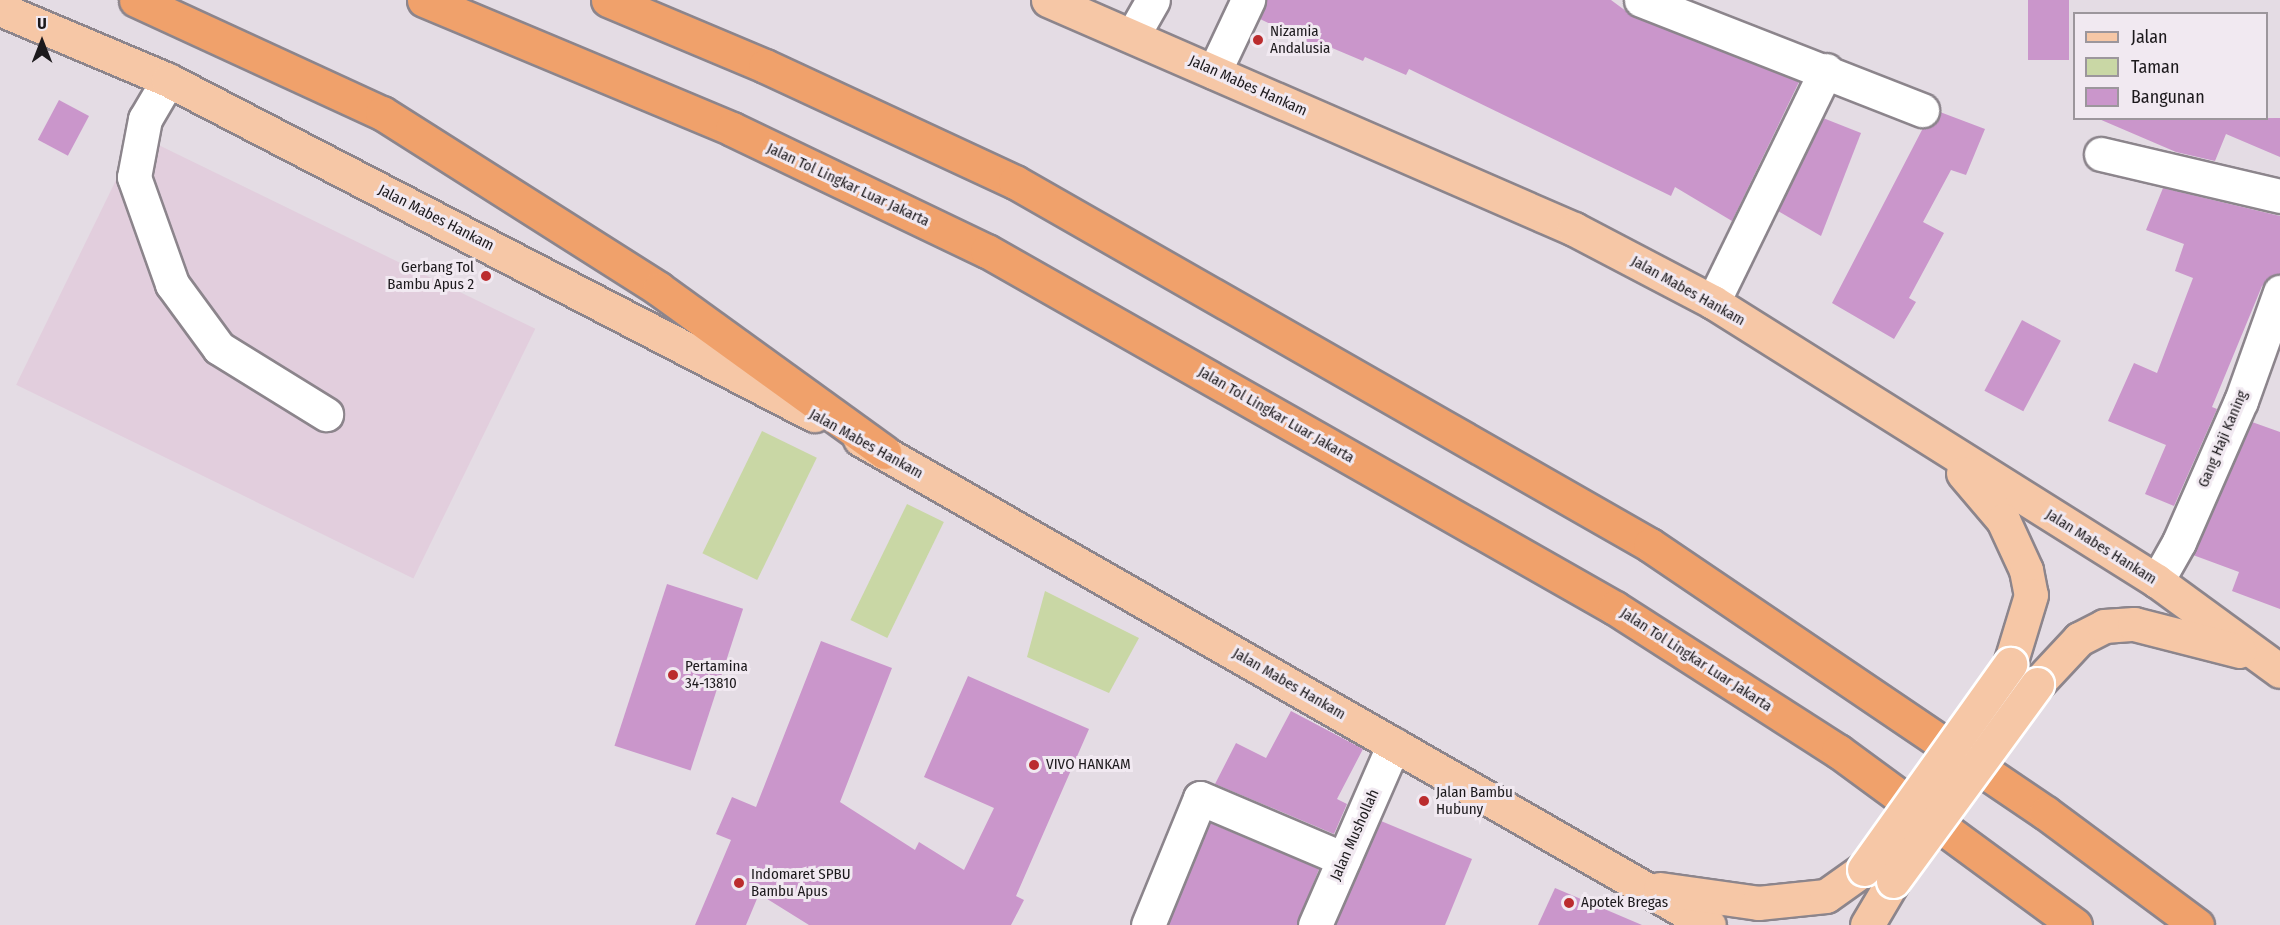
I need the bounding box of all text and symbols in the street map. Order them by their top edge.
north arrow [12,12,72,72]
legend [2073,12,2268,120]
text: U [37,14,47,33]
place label: Nizamia Andalusia [1270,22,1330,57]
text: Jalan [2131,26,2168,48]
marker: Nizamia Andalusia [1251,33,1265,47]
street label: Jalan Mabes Hankam [1186,52,1310,120]
text: Taman [2131,56,2179,78]
text: Bangunan [2131,86,2205,108]
street label: Jalan Tol Lingkar Luar Jakarta [764,139,932,231]
street label: Jalan Mabes Hankam [375,181,497,255]
street label: Jalan Mabes Hankam [1628,252,1748,330]
place label: Gerbang Tol Bambu Apus 2 [387,258,474,293]
marker: Gerbang Tol Bambu Apus 2 [479,269,493,283]
street label: Jalan Tol Lingkar Luar Jakarta [1195,363,1357,467]
street label: Gang Haji Kaning [2194,388,2252,490]
street label: Jalan Mabes Hankam [806,405,926,483]
street label: Jalan Mabes Hankam [2042,506,2160,588]
street label: Jalan Tol Lingkar Luar Jakarta [1617,604,1775,716]
street label: Jalan Mabes Hankam [1229,644,1349,724]
place label: Pertamina 34-13810 [685,657,748,692]
marker: Pertamina 34-13810 [666,668,680,682]
place label: VIVO HANKAM [1046,756,1131,774]
marker: VIVO HANKAM [1027,758,1041,772]
place label: Jalan Bambu Hubuny [1436,783,1513,818]
street label: Jalan Mushollah [1327,787,1383,883]
marker: Jalan Bambu Hubuny [1417,794,1431,808]
place label: Indomaret SPBU Bambu Apus [751,865,851,900]
marker: Indomaret SPBU Bambu Apus [732,876,746,890]
place label: Apotek Bregas [1581,894,1668,912]
marker: Apotek Bregas [1562,896,1576,910]

